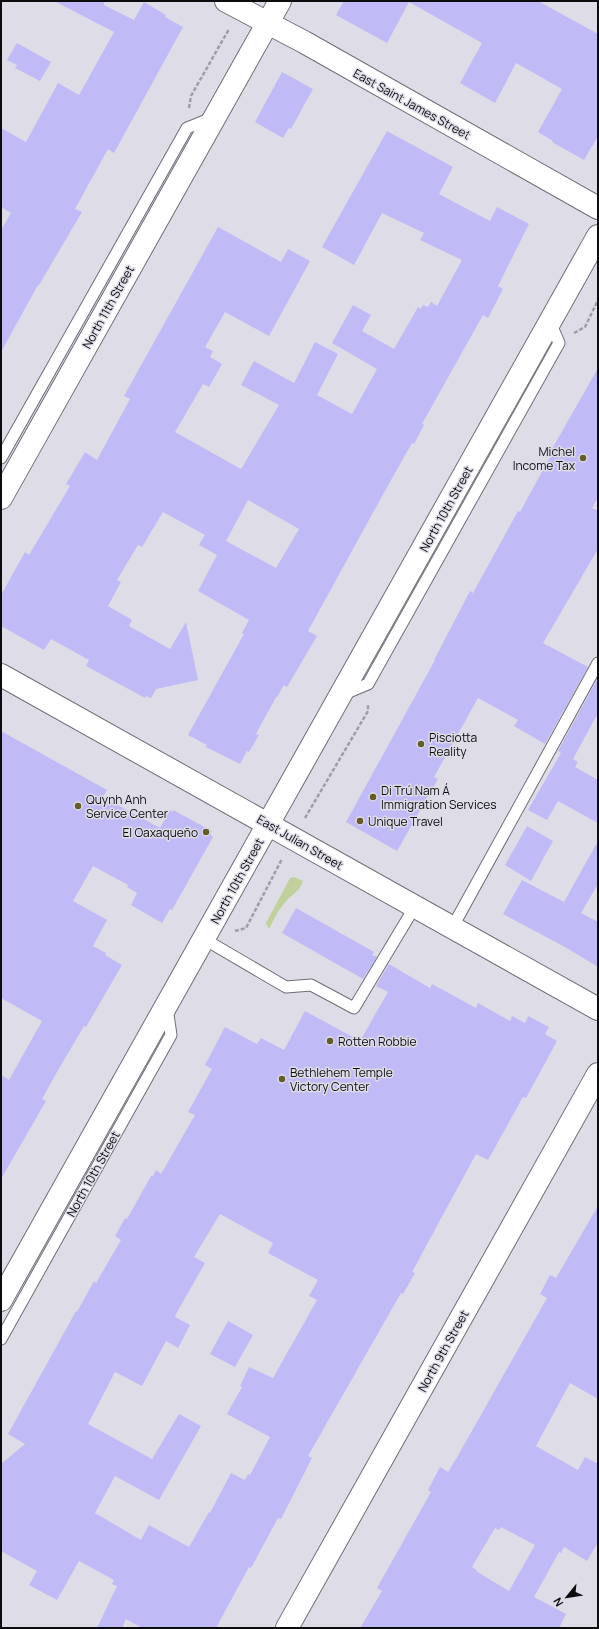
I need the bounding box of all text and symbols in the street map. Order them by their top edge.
street label: East Saint James Street [350,65,474,143]
street label: North 11th Street [78,262,138,352]
place label: Michel Income Tax [513,443,576,474]
marker: Michel Income Tax [578,453,588,463]
street label: North 10th Street [415,463,477,555]
place label: Pisciotta Reality [429,729,477,760]
marker: Pisciotta Reality [416,739,426,749]
place label: Di Trú Nam Á Immigration Services [381,782,496,813]
place label: Quynh Anh Service Center [86,791,169,822]
marker: Di Trú Nam Á Immigration Services [368,792,378,802]
marker: Quynh Anh Service Center [73,801,83,811]
street label: East Julian Street [254,810,346,874]
place label: Unique Travel [368,813,443,830]
marker: Unique Travel [355,816,365,826]
place label: El Oaxaqueño [122,824,198,841]
marker: El Oaxaqueño [201,827,211,837]
street label: North 10th Street [206,835,268,927]
place label: Rotten Robbie [338,1033,417,1050]
marker: Rotten Robbie [325,1036,335,1046]
place label: Bethlehem Temple Victory Center [290,1064,393,1095]
marker: Bethlehem Temple Victory Center [277,1074,287,1084]
street label: North 10th Street [62,1128,124,1220]
street label: North 9th Street [414,1307,473,1395]
north arrow [547,1577,587,1617]
text: N [549,1595,566,1609]

